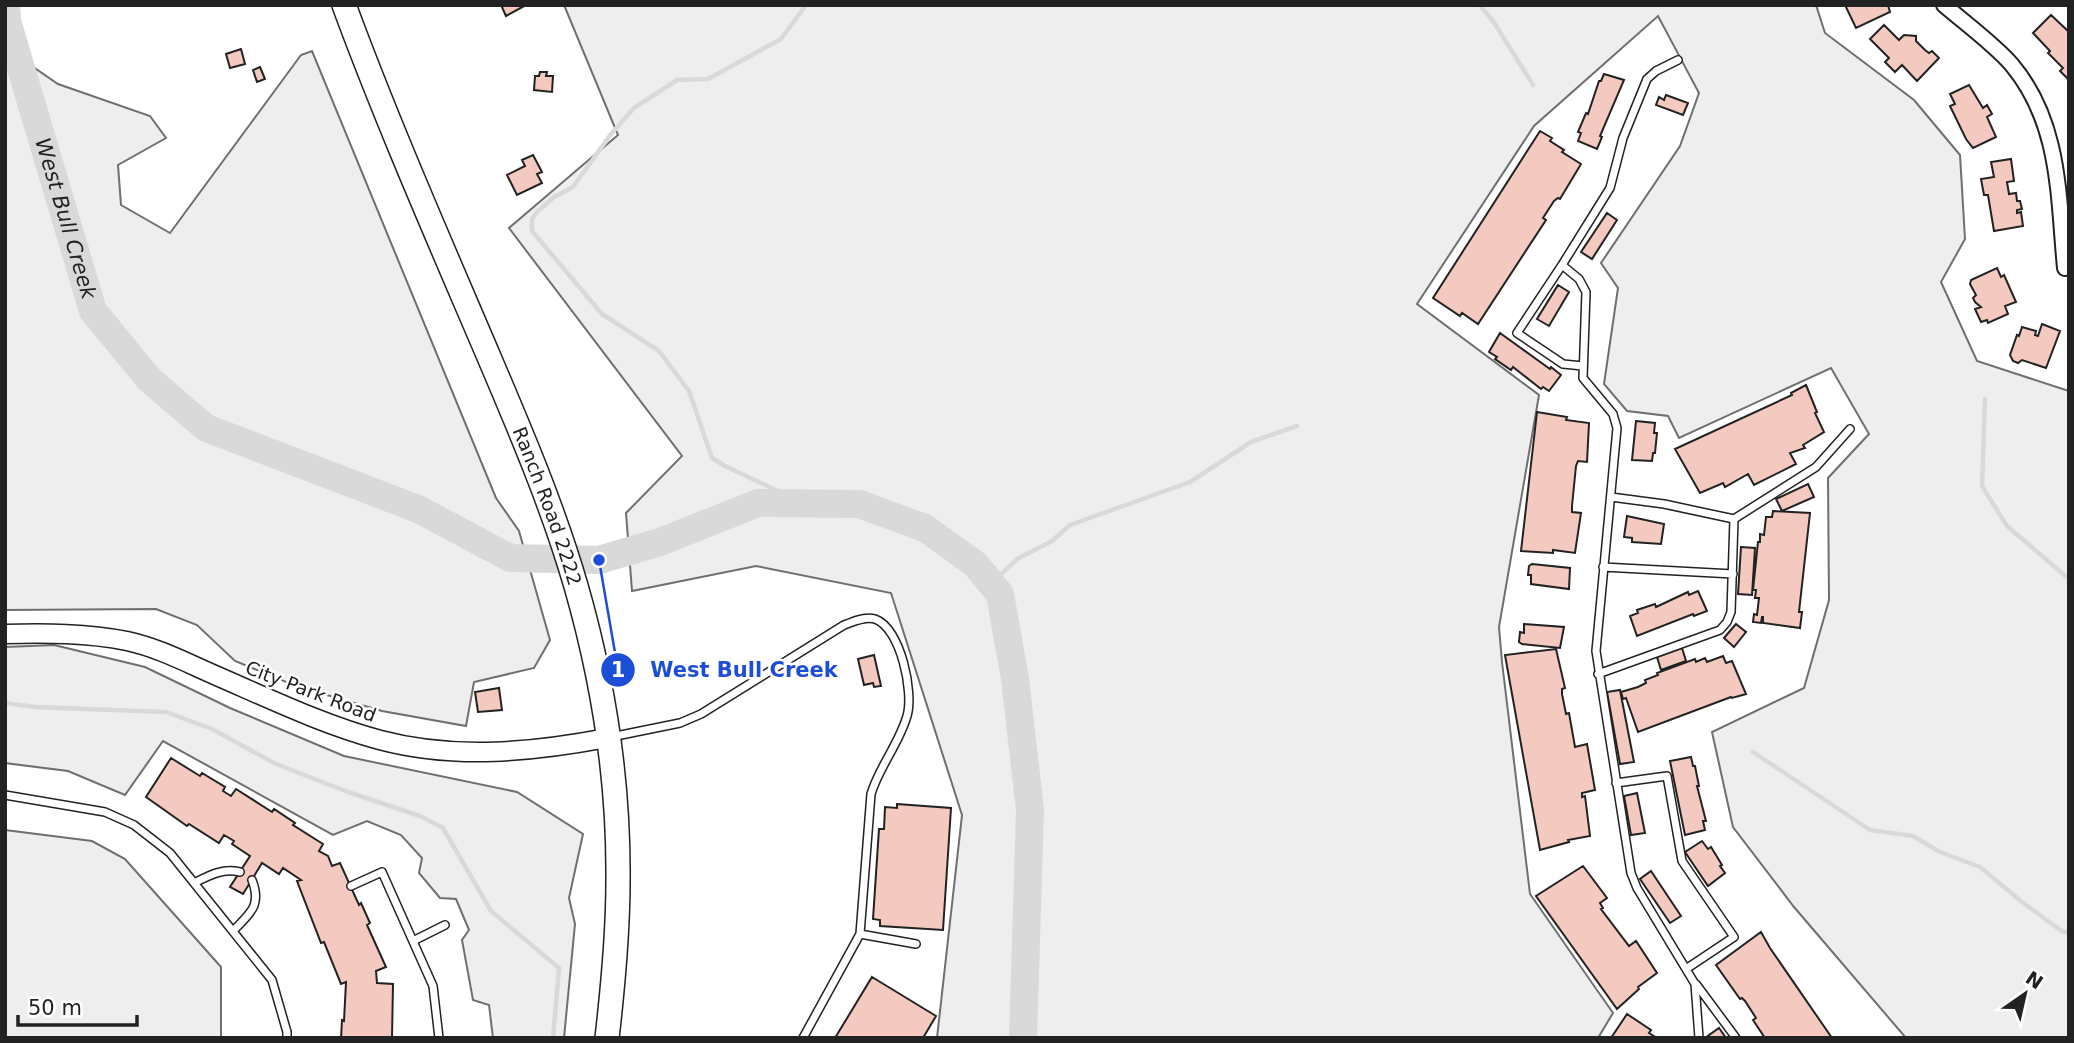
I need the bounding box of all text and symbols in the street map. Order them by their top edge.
water label: West Bull Creek [30,135,101,303]
street label: Ranch Road 2222 [509,423,586,588]
callout: West Bull Creek [601,649,851,691]
street label: City Park Road [243,656,379,726]
text: 1 [611,658,625,682]
text: West Bull Creek [650,658,839,682]
north arrow [1990,959,2060,1029]
text: N [2022,966,2047,993]
scale bar [18,984,136,1028]
text: 50 m [28,996,82,1020]

